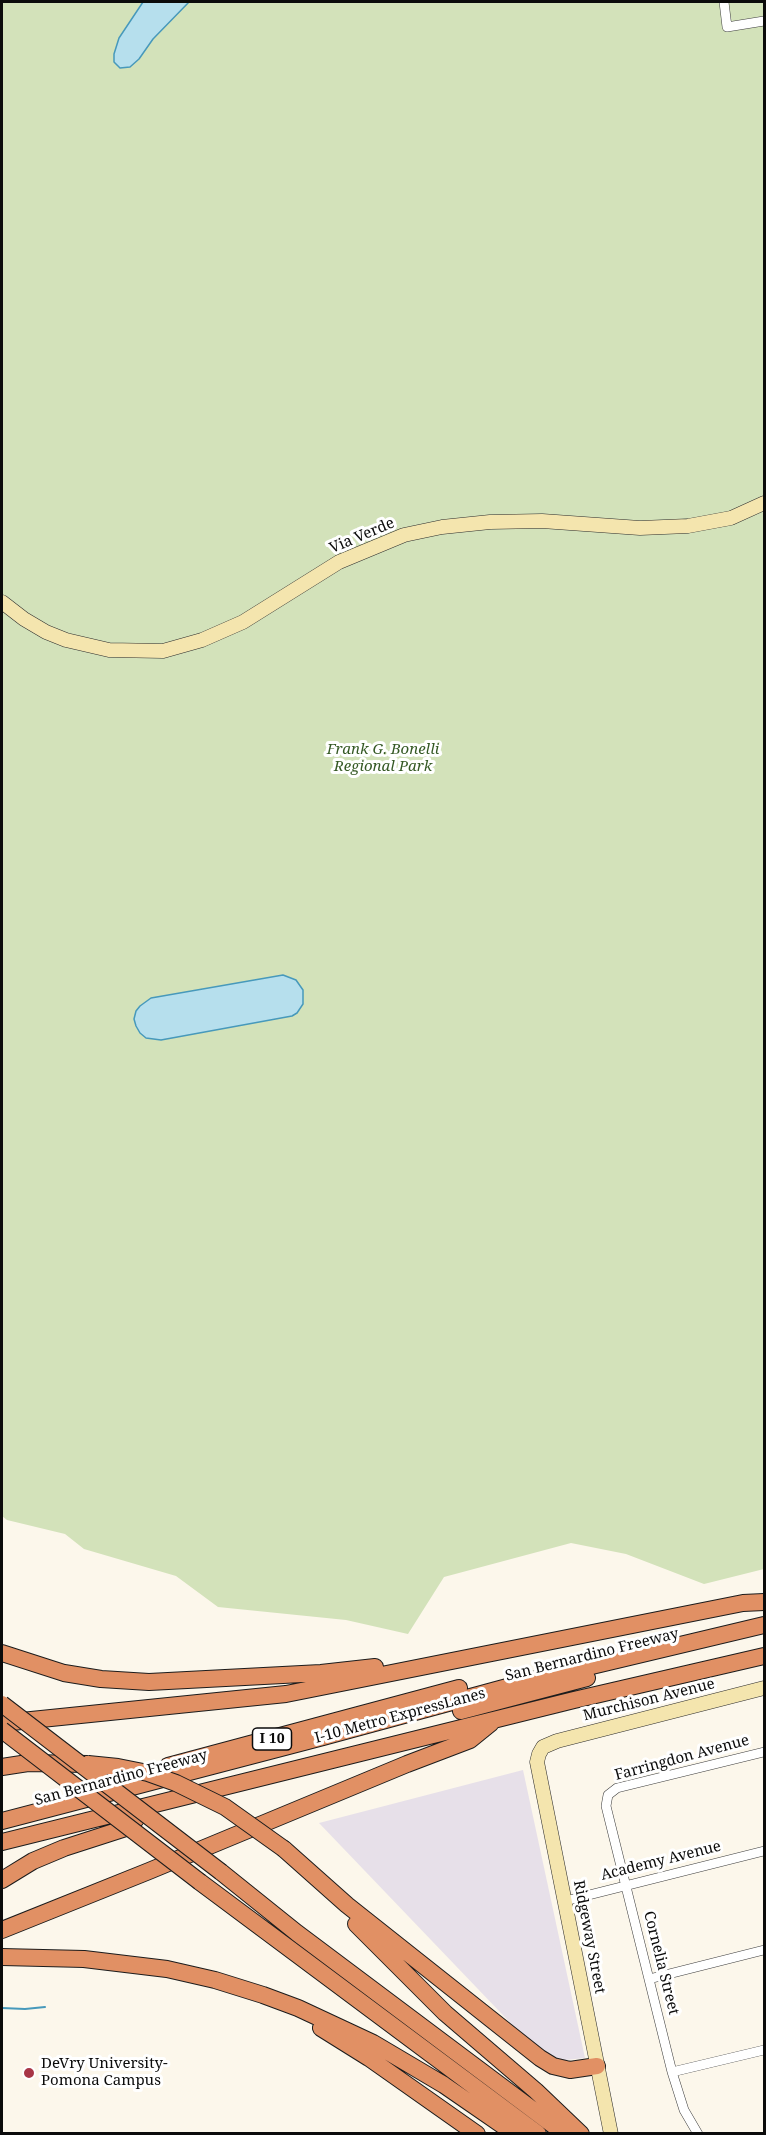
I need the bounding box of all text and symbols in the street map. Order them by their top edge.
street label: Via Verde [327,514,397,558]
park label: Frank G. Bonelli Regional Park [327,741,439,776]
street label: San Bernardino Freeway [503,1625,681,1685]
street label: Murchison Avenue [581,1675,717,1725]
street label: I-10 Metro ExpressLanes [313,1685,487,1747]
road number: I 10 [252,1728,292,1750]
street label: Farringdon Avenue [613,1731,751,1785]
street label: San Bernardino Freeway [33,1746,209,1810]
street label: Academy Avenue [599,1837,723,1885]
street label: Ridgeway Street [569,1879,609,1995]
street label: Cornelia Street [639,1909,683,2017]
place label: DeVry University- Pomona Campus [41,2055,168,2090]
marker: DeVry University- Pomona Campus [22,2066,36,2080]

